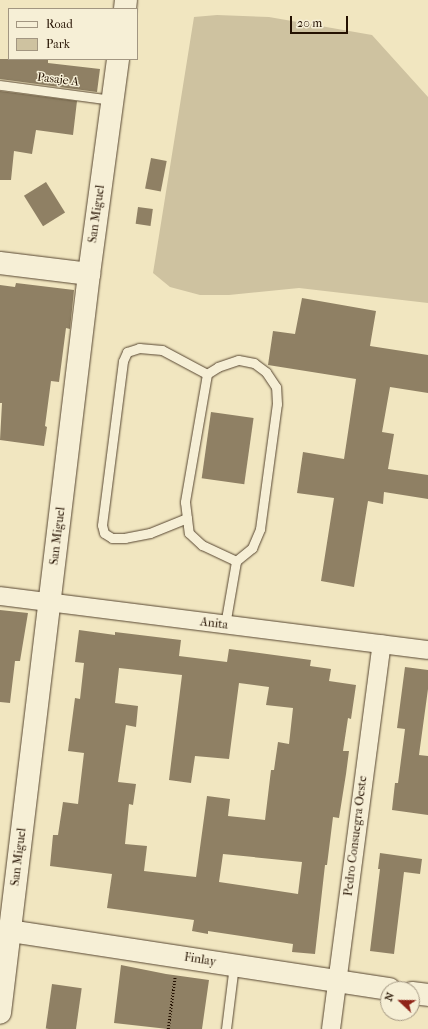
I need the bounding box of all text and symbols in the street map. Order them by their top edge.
legend [8,8,138,60]
scale bar [292,8,350,34]
text: 20 m [297,16,322,30]
text: Road [46,17,73,31]
text: Park [46,37,70,51]
street label: Pasaje A [36,70,80,90]
street label: San Miguel [86,184,108,244]
street label: San Miguel [47,506,69,566]
street label: Anita [199,615,229,633]
street label: Pedro Consuegra Oeste [341,775,371,897]
street label: San Miguel [8,827,30,887]
street label: Finlay [183,950,217,970]
north arrow [380,981,420,1021]
text: N [382,990,397,1003]

